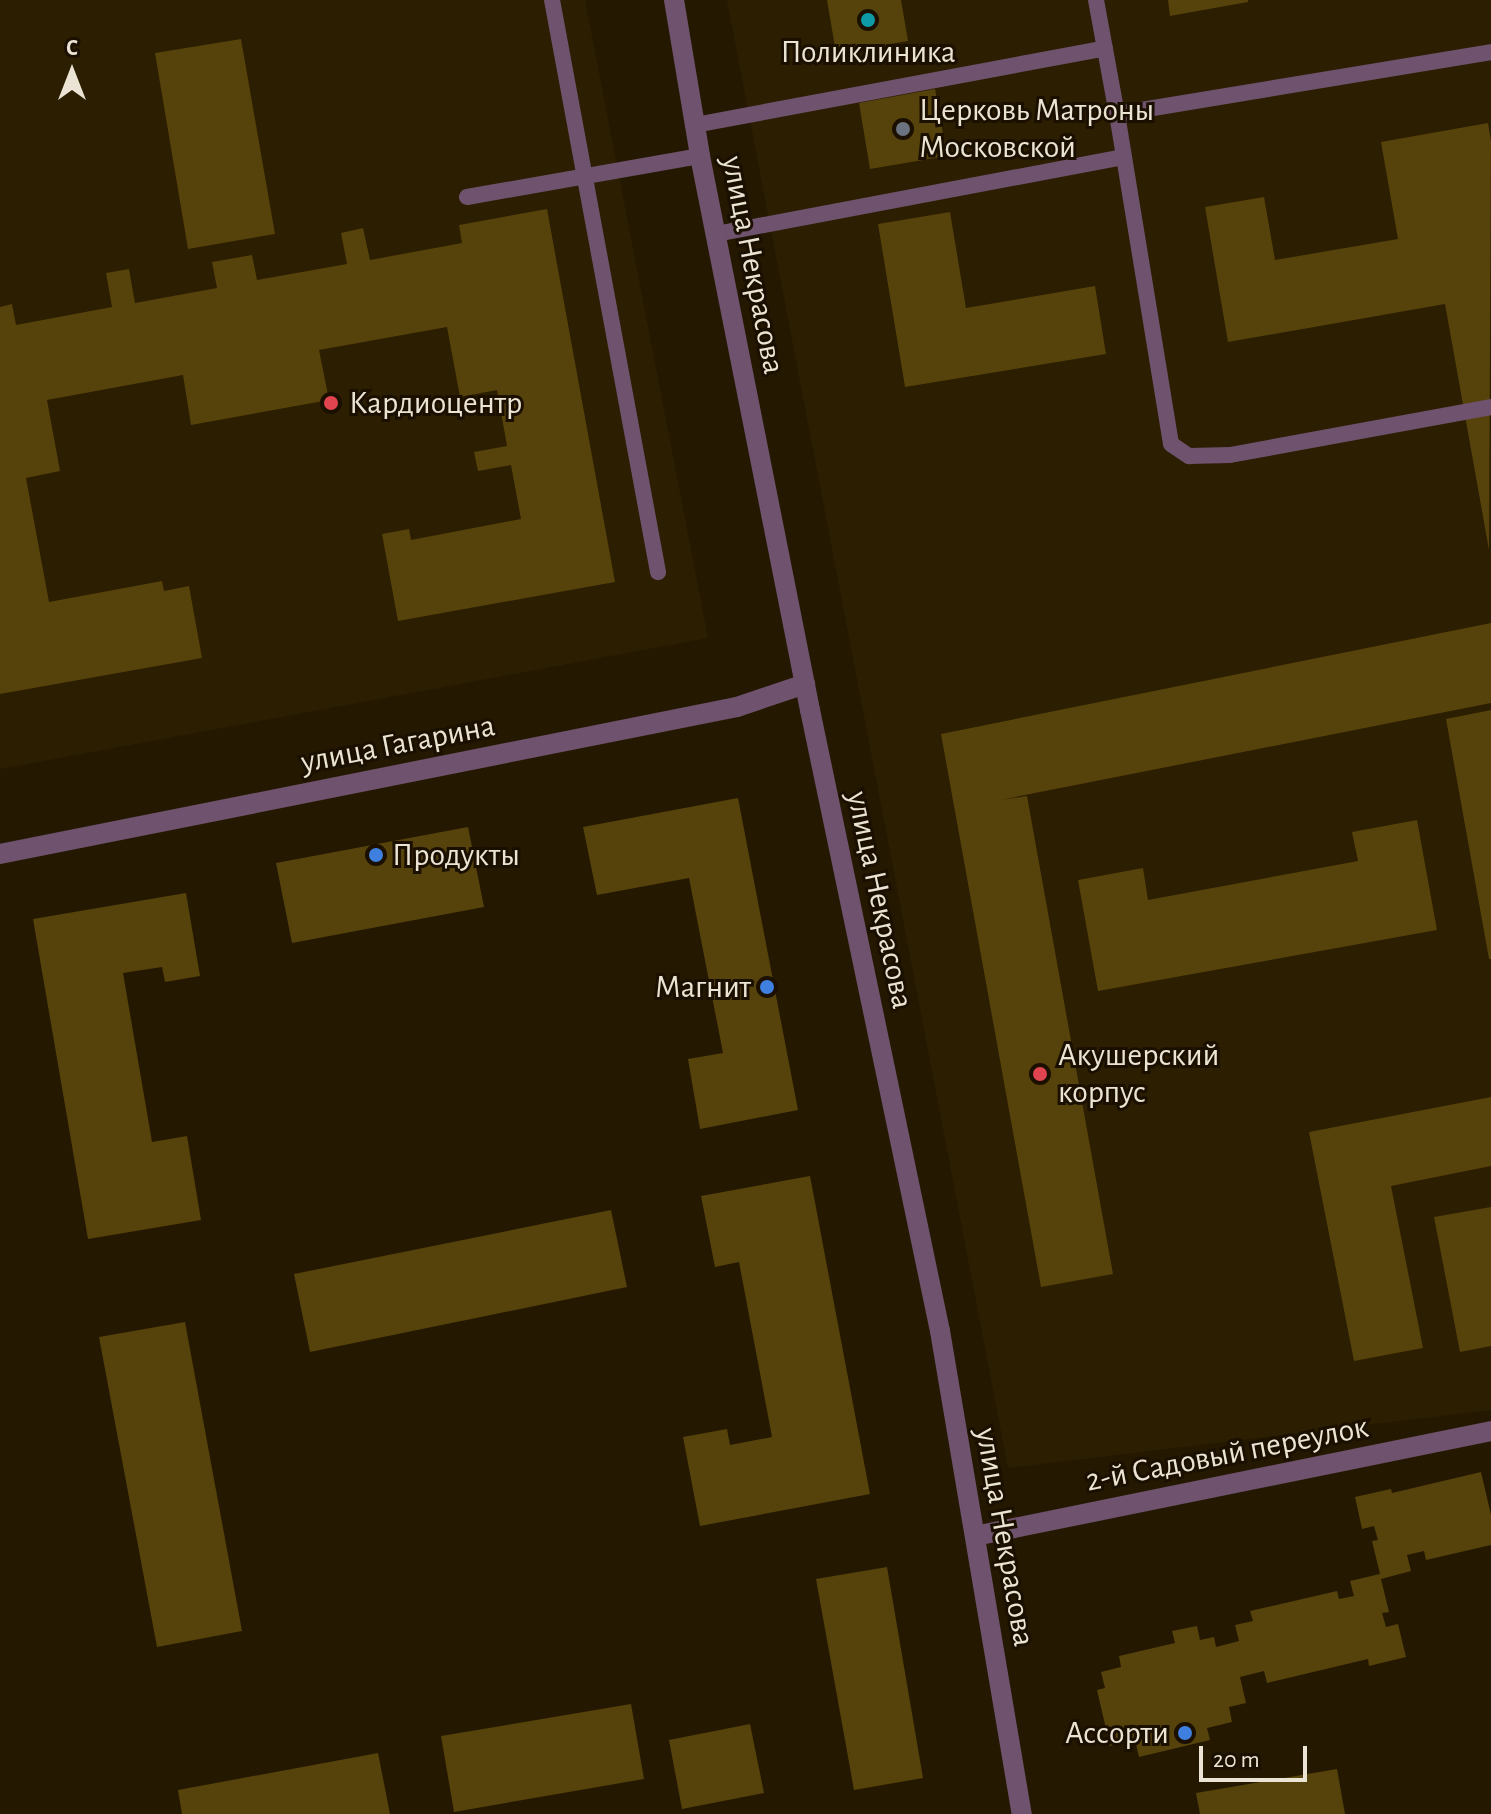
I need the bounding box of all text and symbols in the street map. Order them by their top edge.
marker: Поликлиника [859,11,877,29]
north arrow [32,32,112,112]
place label: Поликлиника [780,33,956,71]
text: С [66,37,78,59]
place label: Церковь Матроны Московской [919,92,1154,167]
marker: Церковь Матроны Московской [894,120,912,138]
street label: улица Некрасова [713,153,793,377]
place label: Кардиоцентр [349,384,522,422]
marker: Кардиоцентр [320,392,342,414]
street label: улица Гагарина [298,706,498,782]
street label: улица Некрасова [838,788,922,1012]
place label: Продукты [392,836,520,874]
marker: Продукты [367,846,385,864]
place label: Магнит [655,968,751,1006]
marker: Магнит [758,978,776,996]
place label: Акушерский корпус [1058,1037,1219,1112]
marker: Акушерский корпус [1029,1063,1051,1085]
street label: 2-й Садовый переулок [1083,1408,1371,1500]
street label: улица Некрасова [967,1425,1043,1649]
place label: Ассорти [1065,1714,1169,1752]
marker: Ассорти [1176,1724,1194,1742]
scale bar [1203,1730,1311,1780]
text: 20 m [1213,1748,1260,1772]

